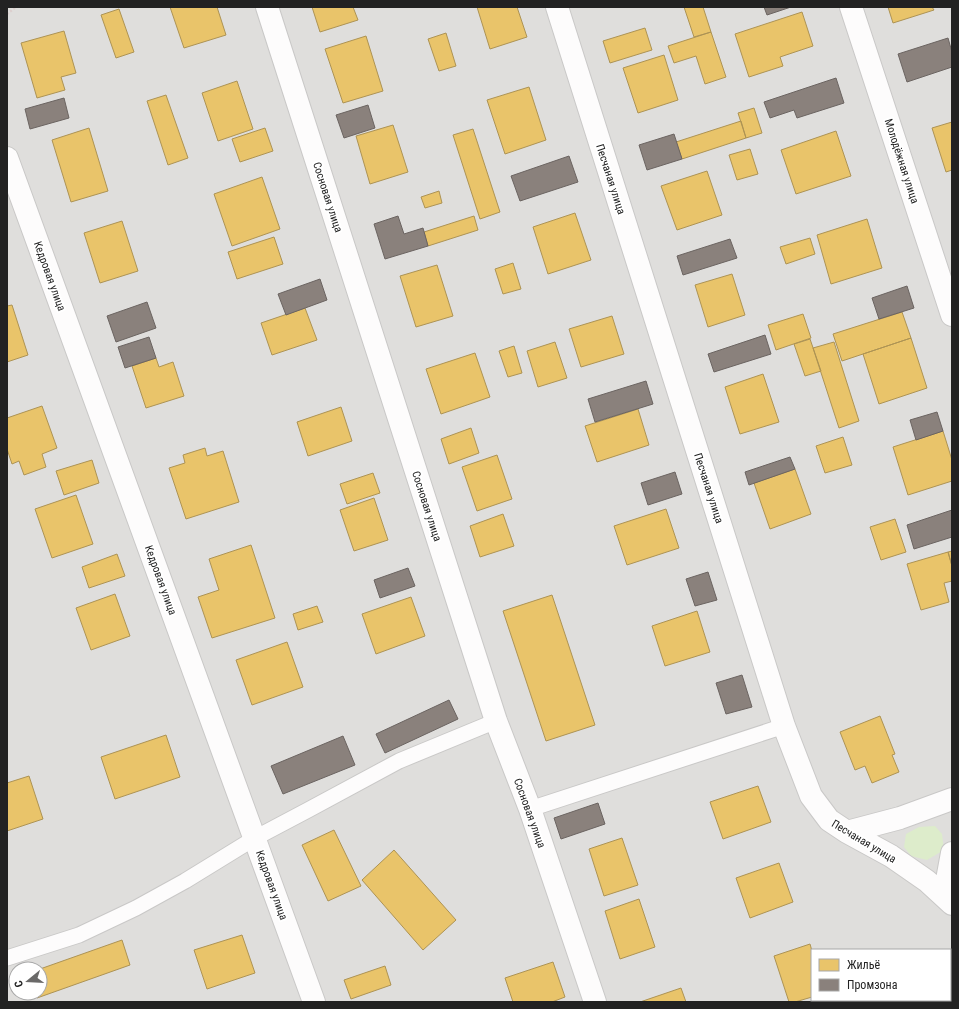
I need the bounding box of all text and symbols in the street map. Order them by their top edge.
street label: Молодёжная улица [882,117,921,205]
street label: Песчаная улица [593,142,628,216]
street label: Сосновая улица [310,160,345,234]
street label: Кедровая улица [31,240,68,313]
street label: Песчаная улица [691,451,726,525]
street label: Сосновая улица [409,469,444,543]
street label: Кедровая улица [142,544,179,617]
street label: Сосновая улица [511,777,548,850]
street label: Песчаная улица [829,817,898,866]
street label: Кедровая улица [253,849,290,922]
legend [811,949,951,1001]
text: Жильё [847,958,880,972]
north arrow [8,961,48,1001]
text: Промзона [847,978,898,992]
text: С [12,979,26,989]

